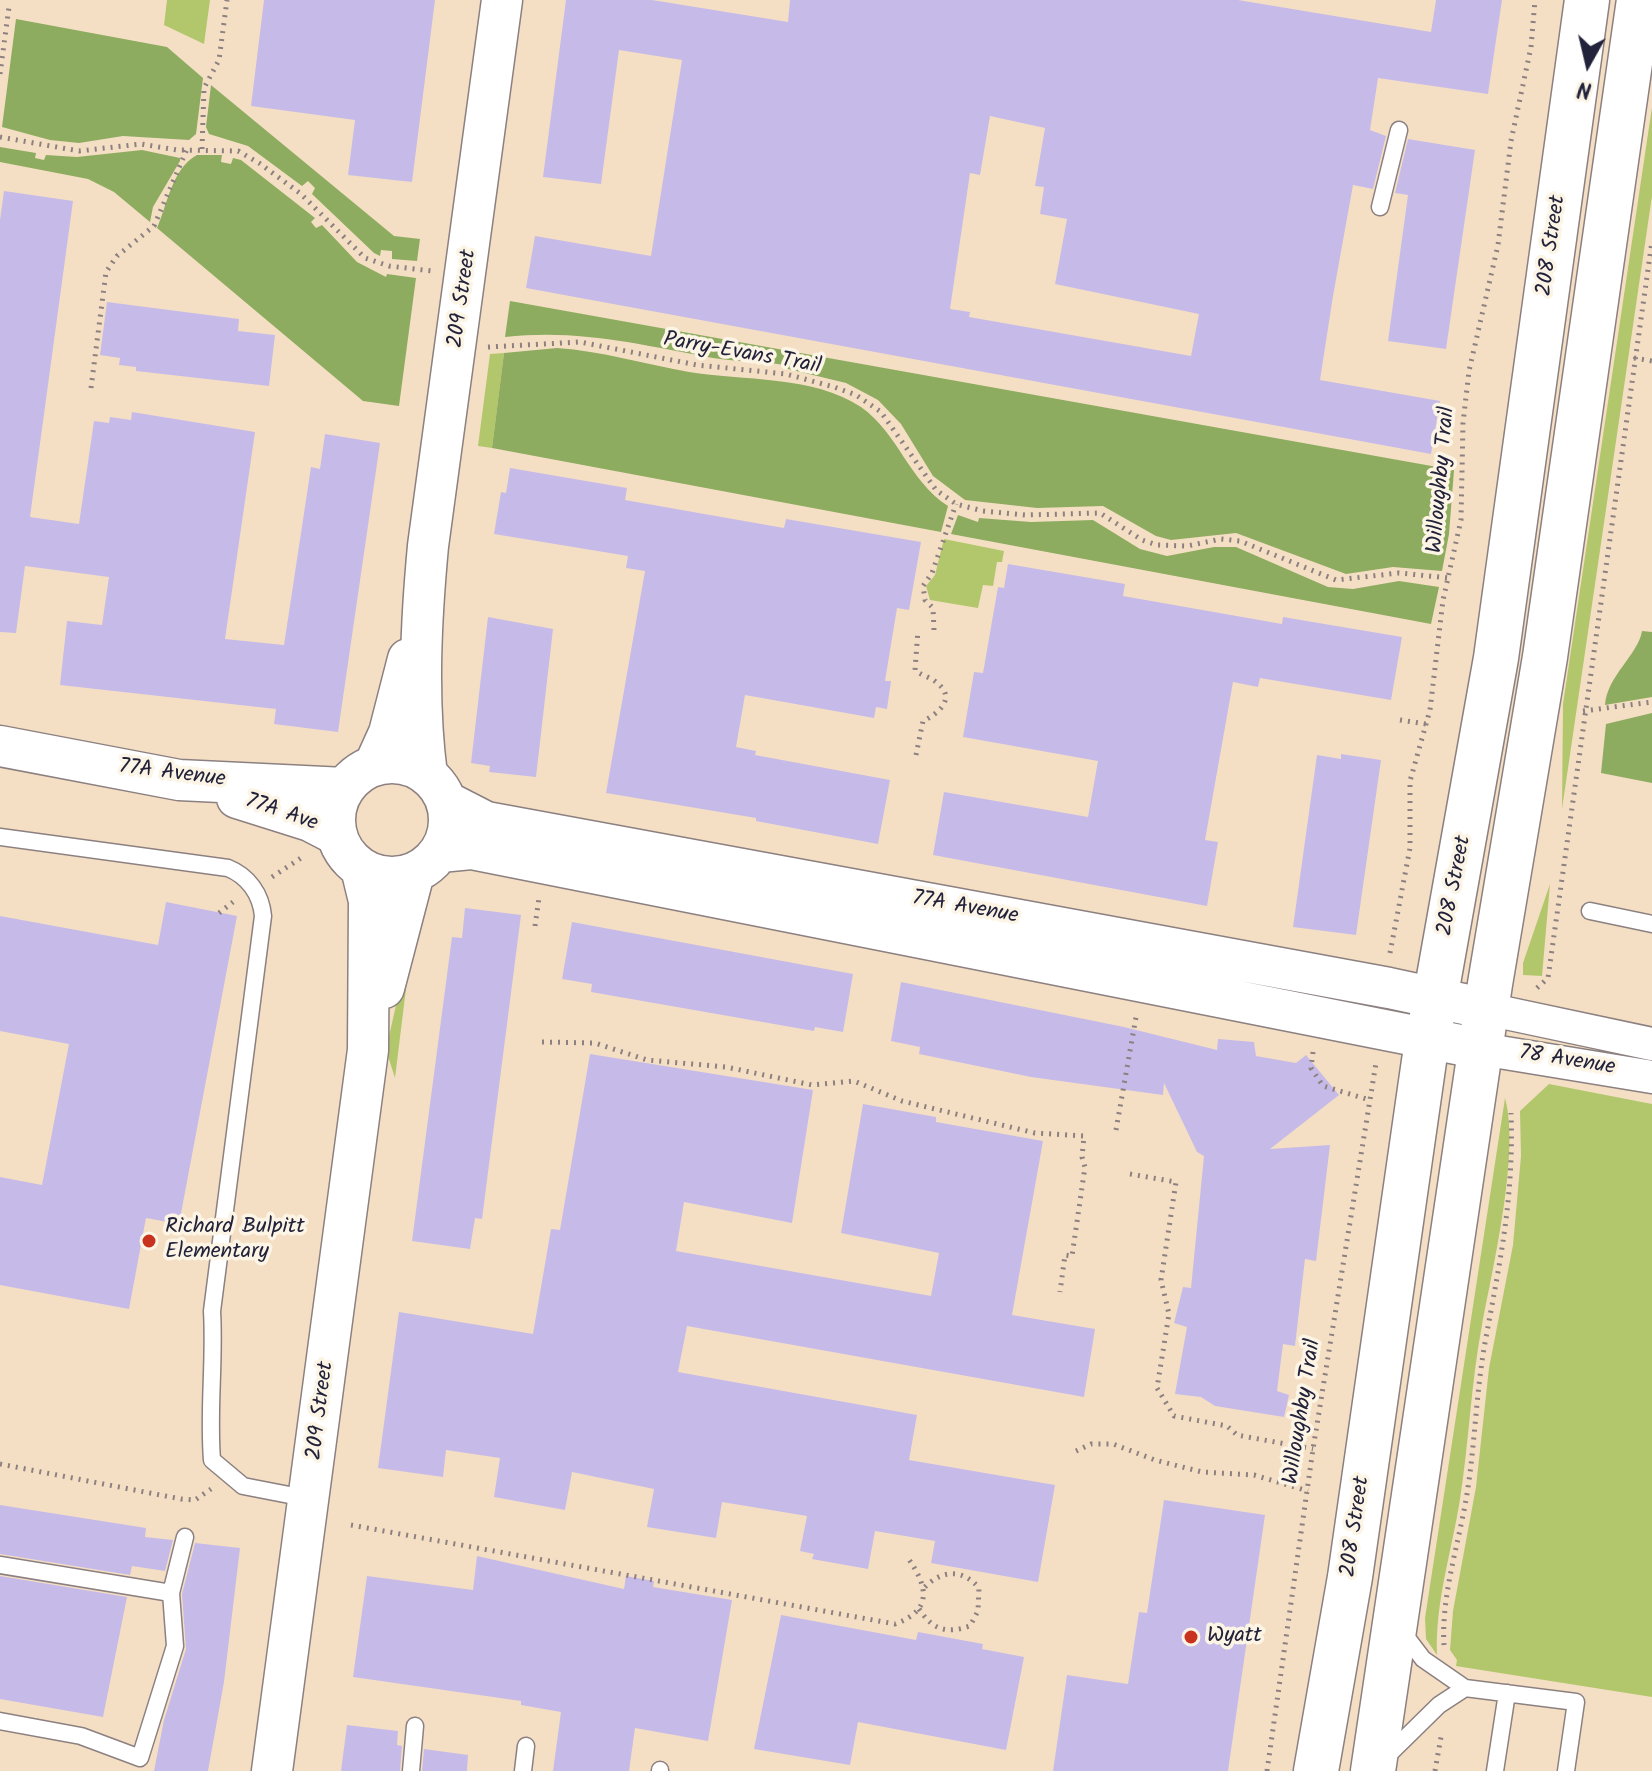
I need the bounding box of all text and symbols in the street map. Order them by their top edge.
north arrow [1548,24,1628,104]
text: N [1575,70,1594,107]
street label: 208 Street [1533,194,1573,298]
street label: 209 Street [444,248,484,350]
street label: Parry-Evans Trail [661,328,823,382]
street label: Willoughby Trail [1423,406,1463,554]
street label: 77A Avenue [117,755,227,795]
street label: 77A Ave [241,789,321,839]
street label: 208 Street [1433,834,1479,938]
street label: 77A Avenue [910,887,1020,931]
street label: 78 Avenue [1517,1041,1617,1083]
place label: Richard Bulpitt Elementary [165,1215,305,1266]
marker: Richard Bulpitt Elementary [140,1232,158,1250]
street label: Willoughby Trail [1279,1337,1329,1487]
street label: 209 Street [303,1360,341,1462]
street label: 208 Street [1337,1475,1377,1579]
place label: Wyatt [1207,1624,1262,1650]
marker: Wyatt [1182,1628,1200,1646]

